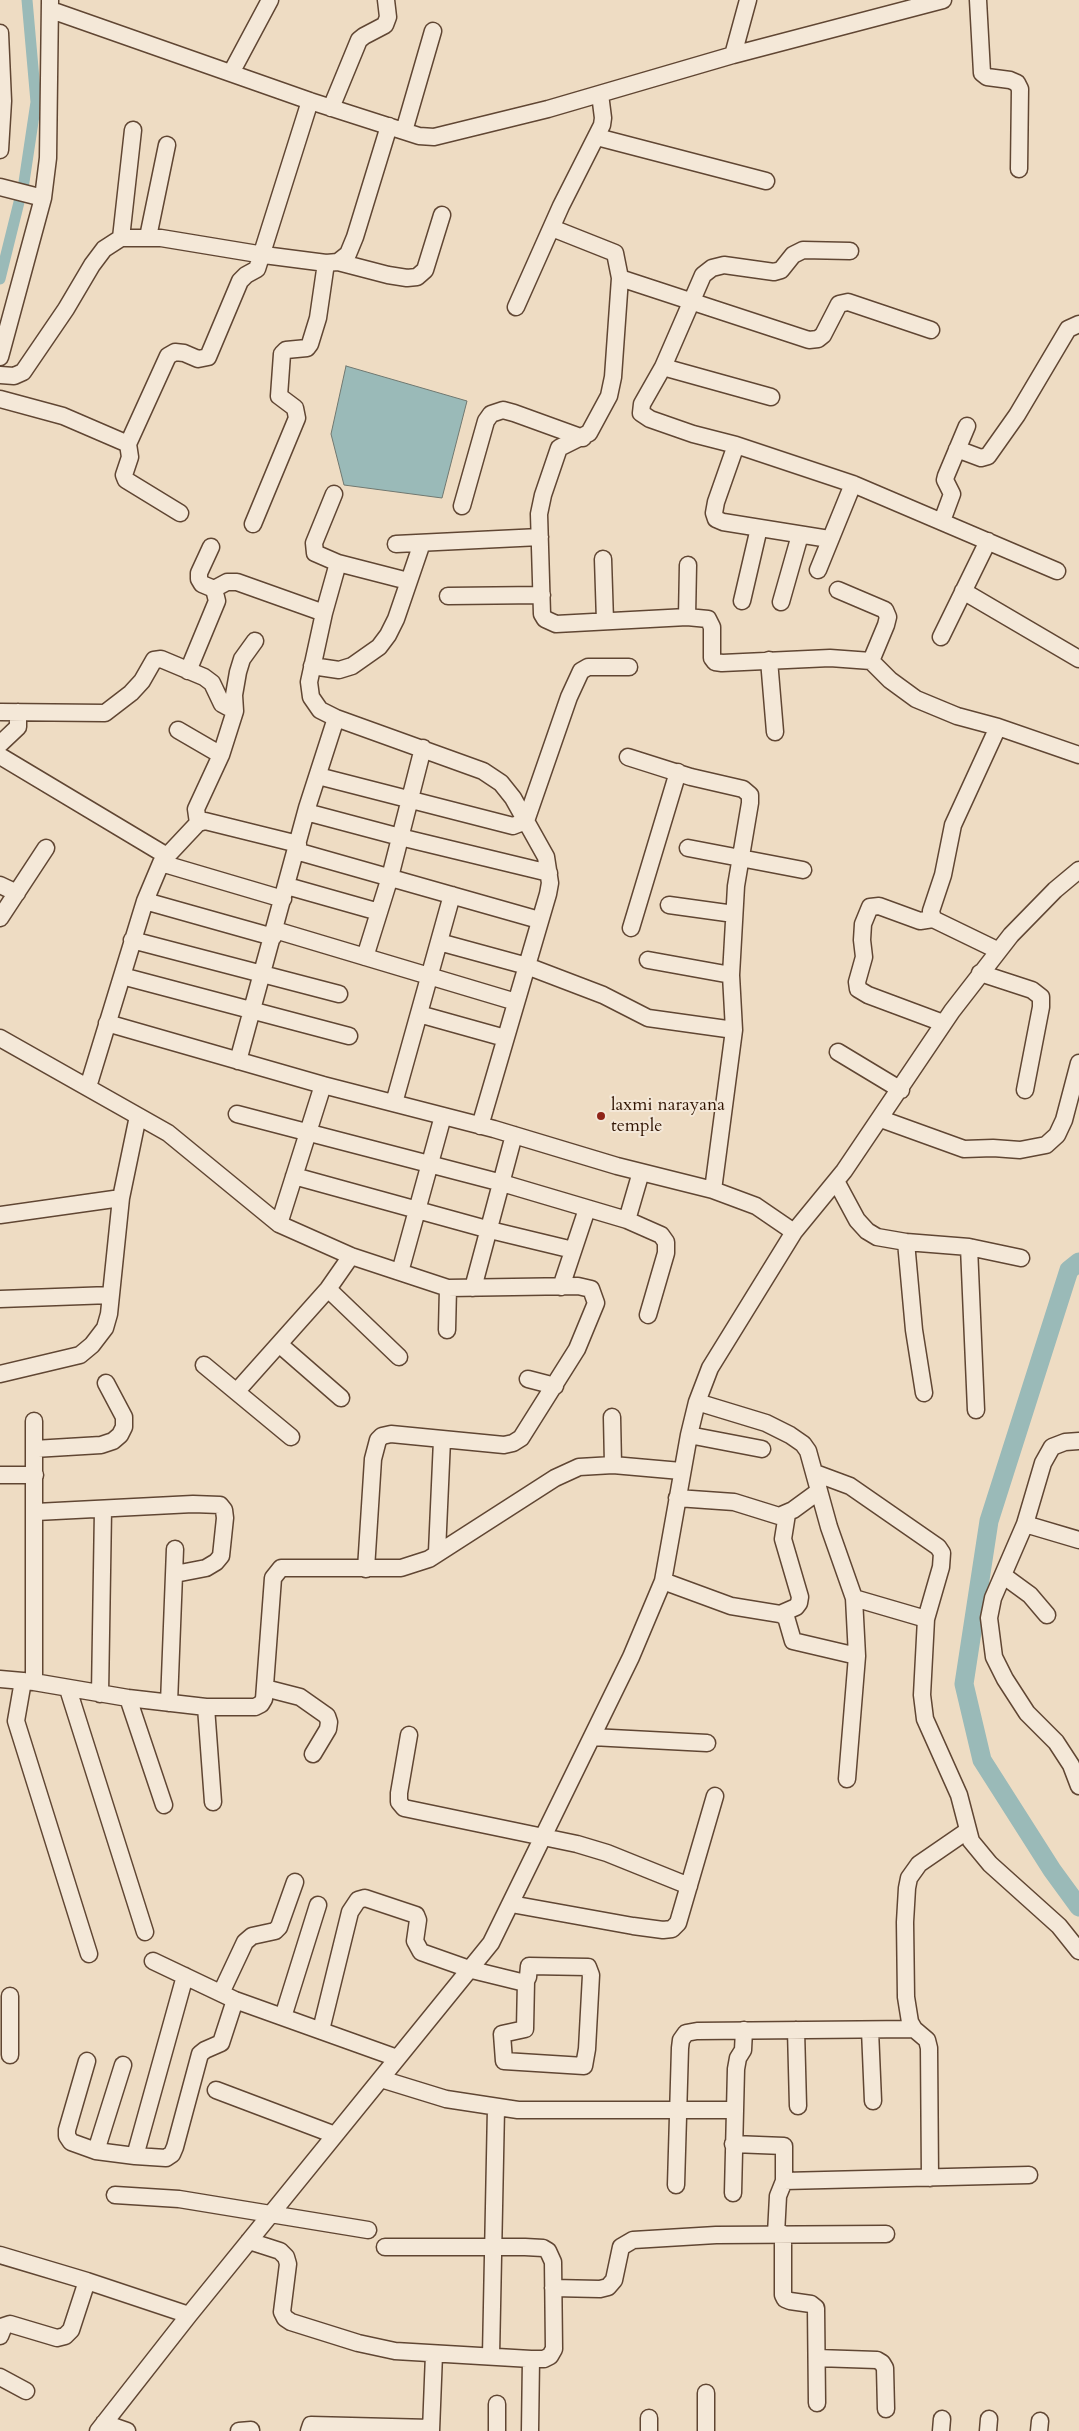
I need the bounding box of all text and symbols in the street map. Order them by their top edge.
place label: laxmi narayana temple [611,1095,725,1138]
marker: laxmi narayana temple [595,1110,607,1122]

